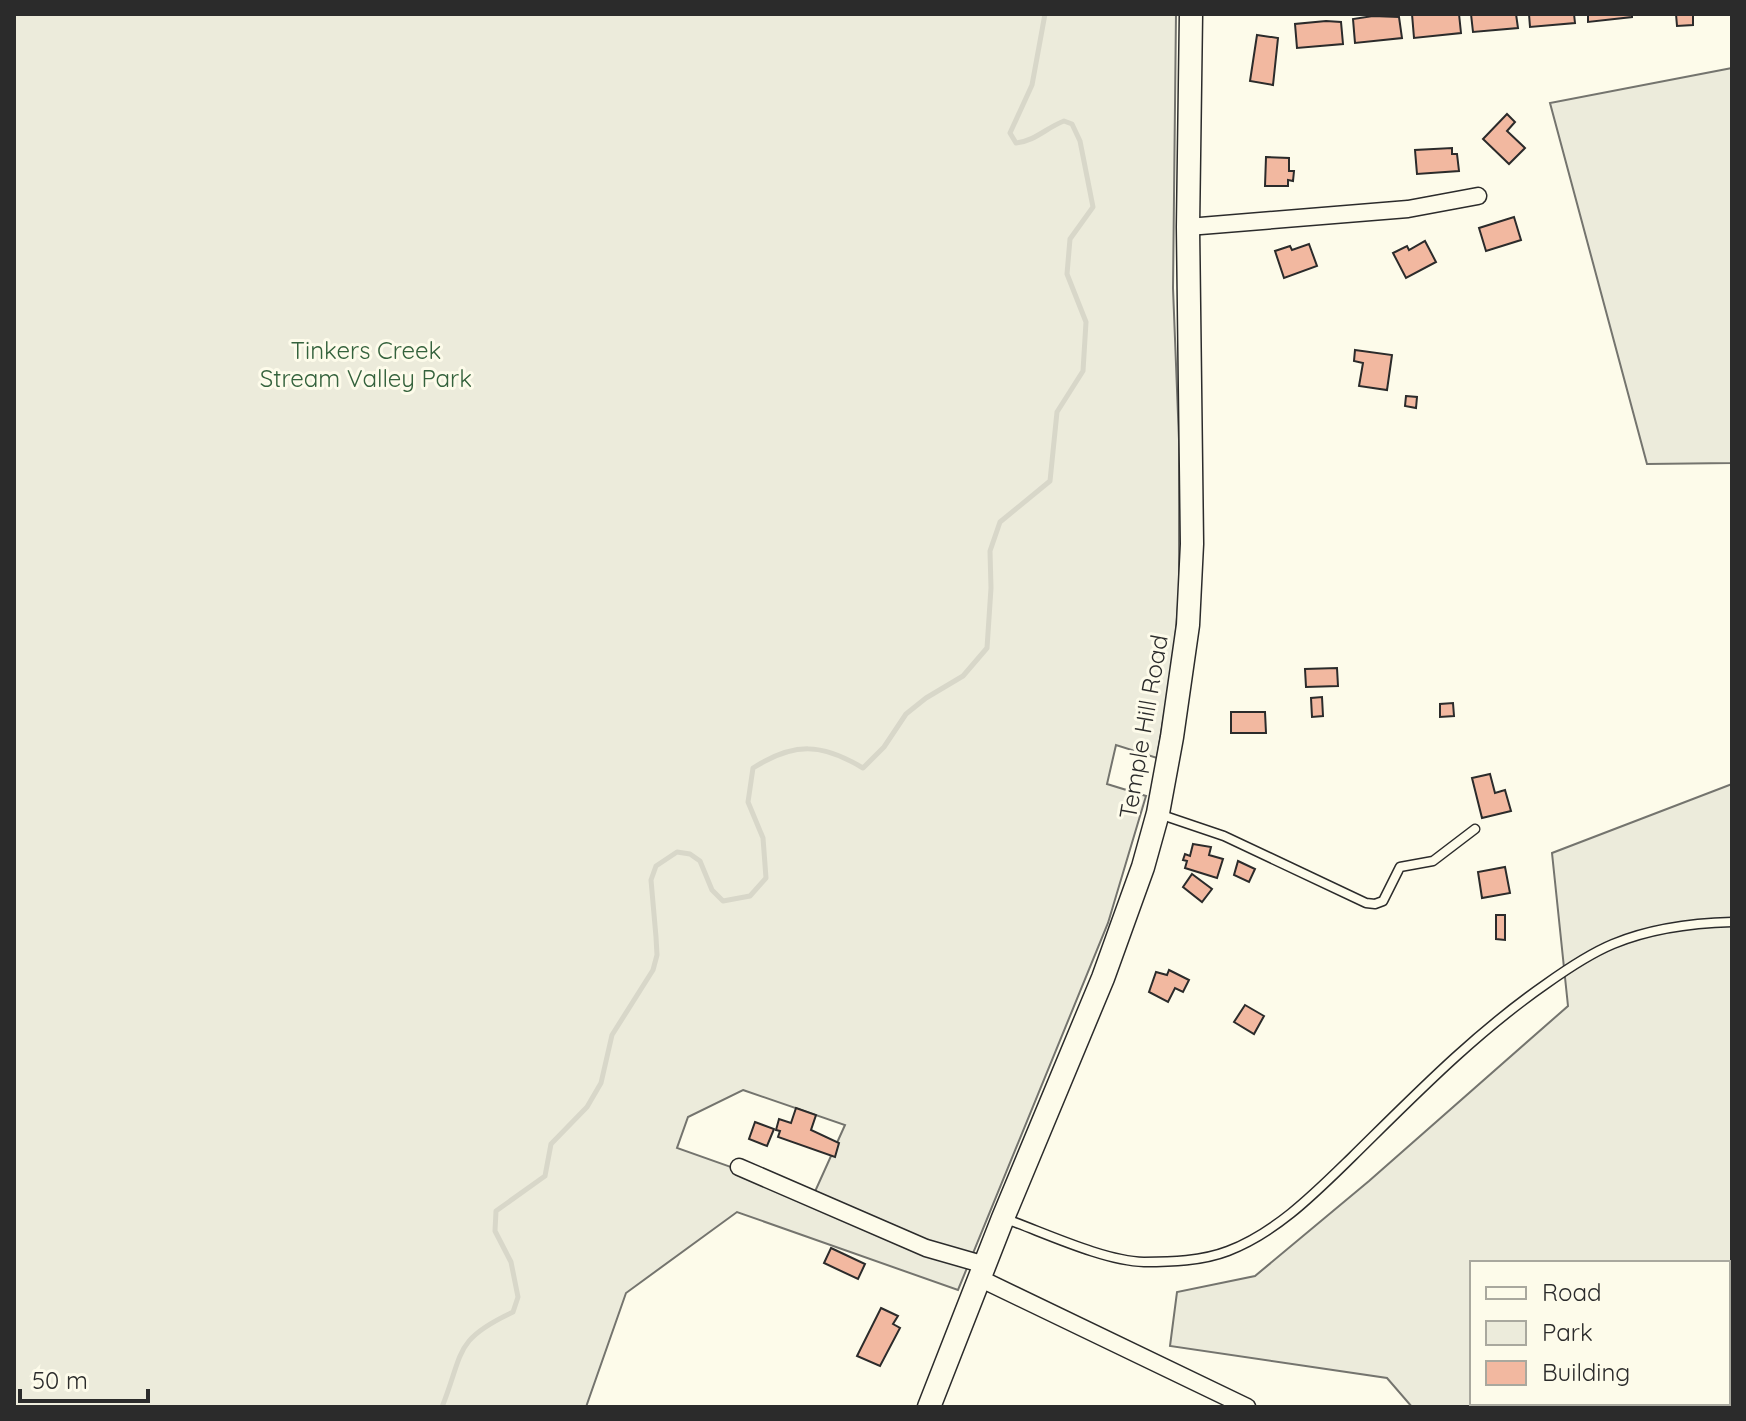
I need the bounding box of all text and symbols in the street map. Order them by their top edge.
park label: Tinkers Creek Stream Valley Park [260,335,472,393]
street label: Temple Hill Road [1112,632,1174,821]
legend [1470,1261,1730,1405]
text: Road [1542,1277,1602,1307]
text: Park [1542,1317,1593,1347]
scale bar [20,1353,148,1403]
text: Building [1542,1357,1630,1387]
text: 50 m [32,1365,88,1395]

